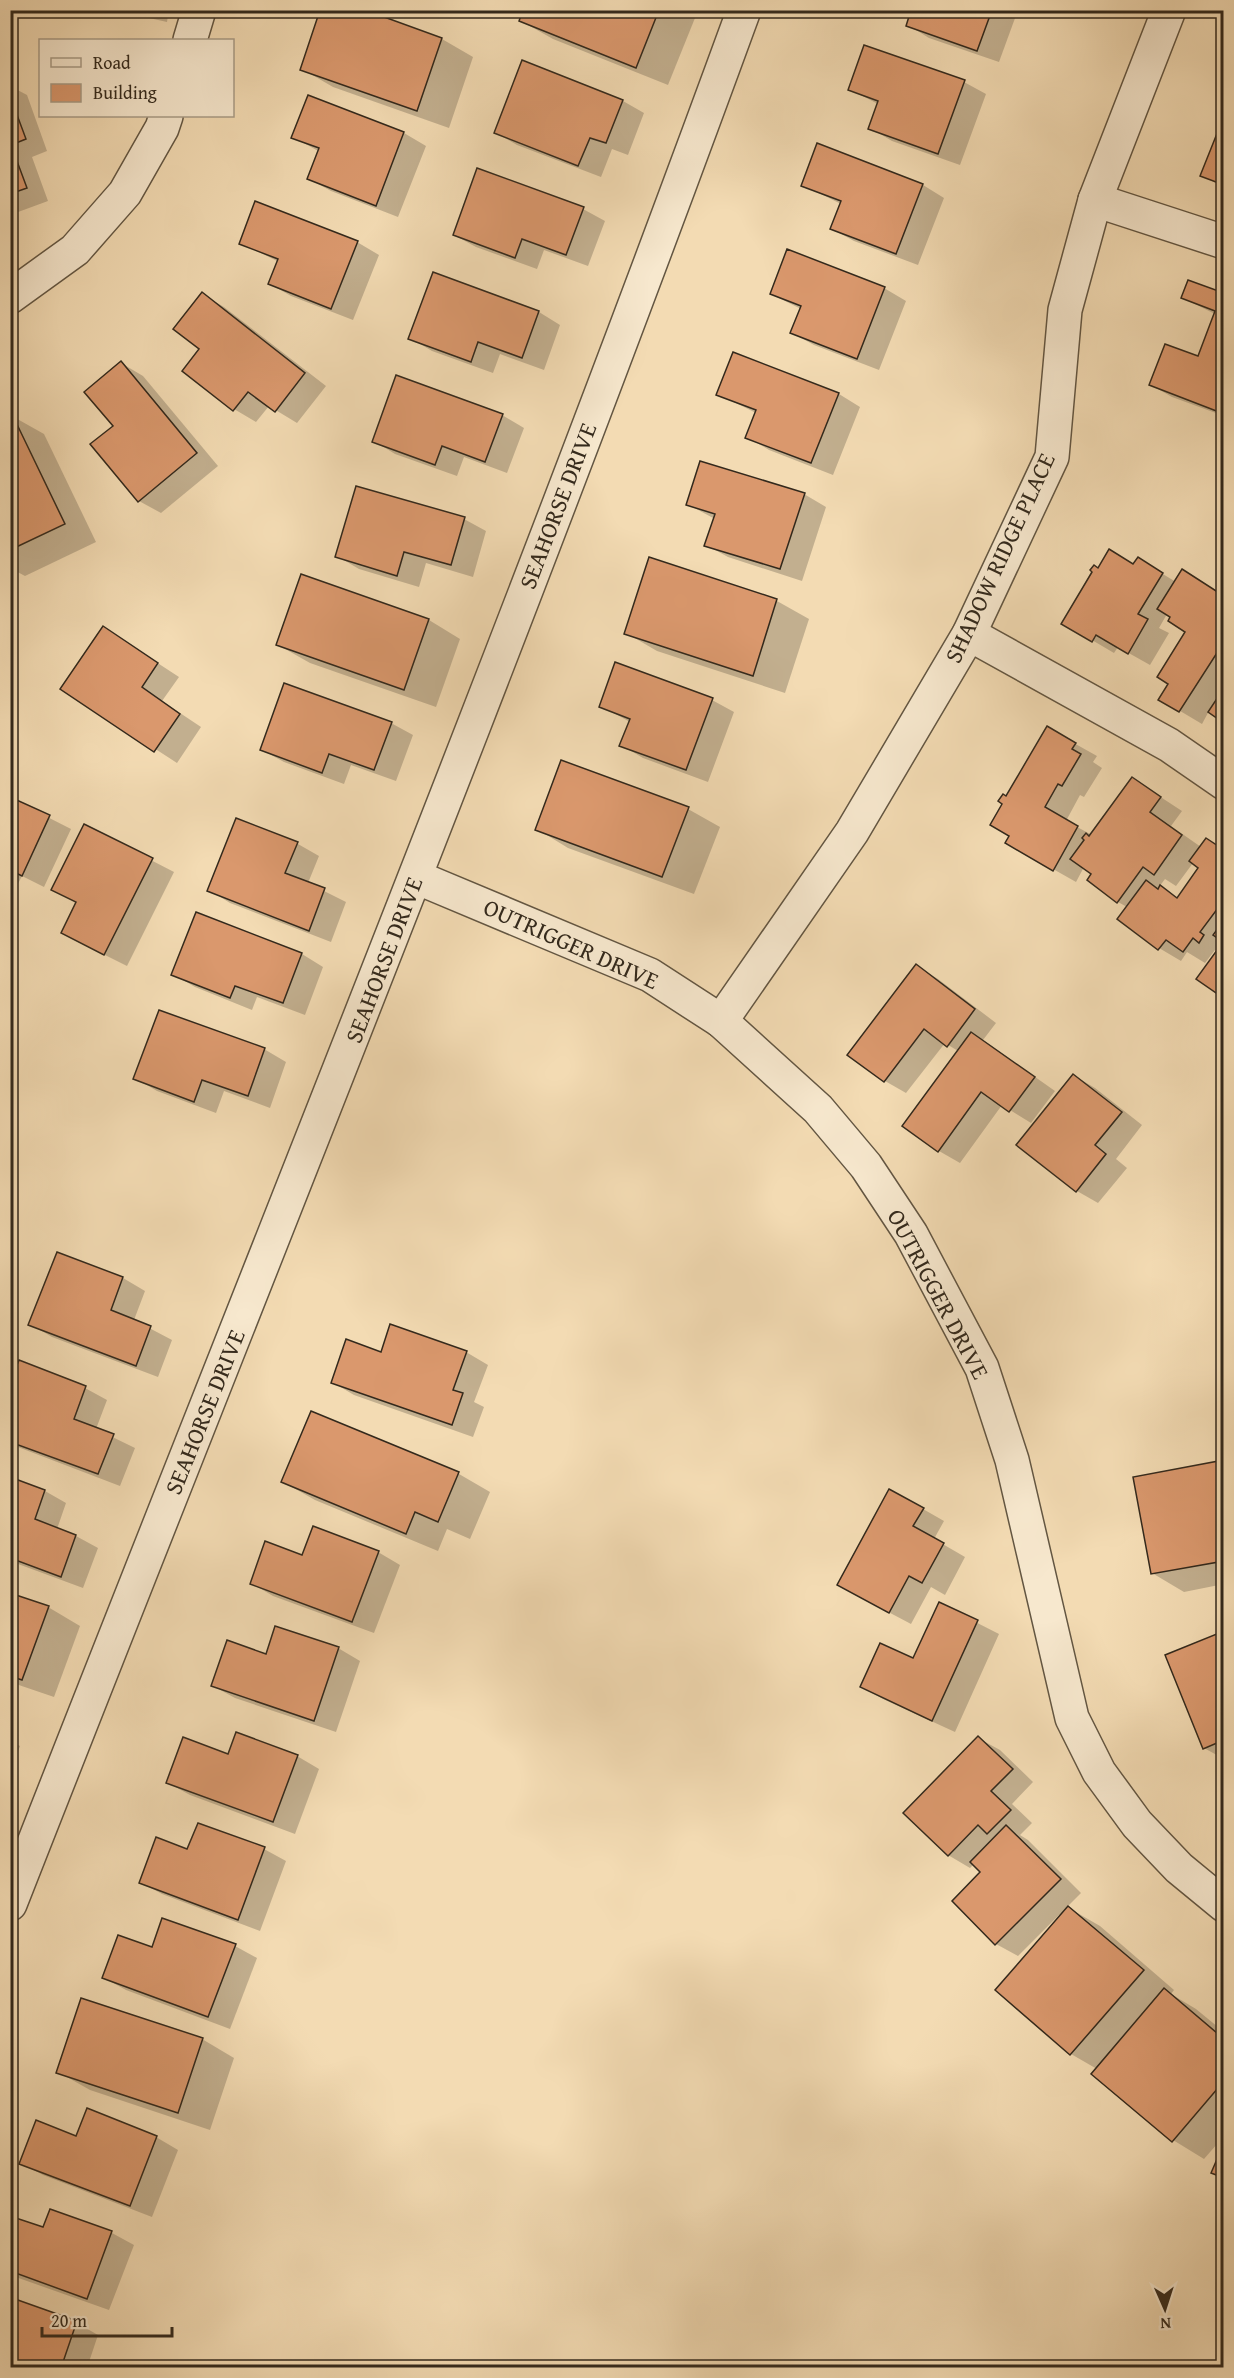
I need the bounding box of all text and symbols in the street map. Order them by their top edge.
legend [39,39,234,117]
text: Road [93,49,131,76]
text: Building [93,79,157,106]
street label: SEAHORSE DRIVE [510,418,605,594]
street label: SHADOW RIDGE PLACE [935,447,1064,669]
street label: SEAHORSE DRIVE [336,872,431,1048]
street label: OUTRIGGER DRIVE [478,889,664,998]
street label: OUTRIGGER DRIVE [879,1202,998,1385]
street label: SEAHORSE DRIVE [155,1324,254,1500]
north arrow [1135,2279,1195,2339]
scale bar [42,2300,172,2338]
text: 20 m [51,2307,87,2334]
text: N [1160,2312,1172,2336]

